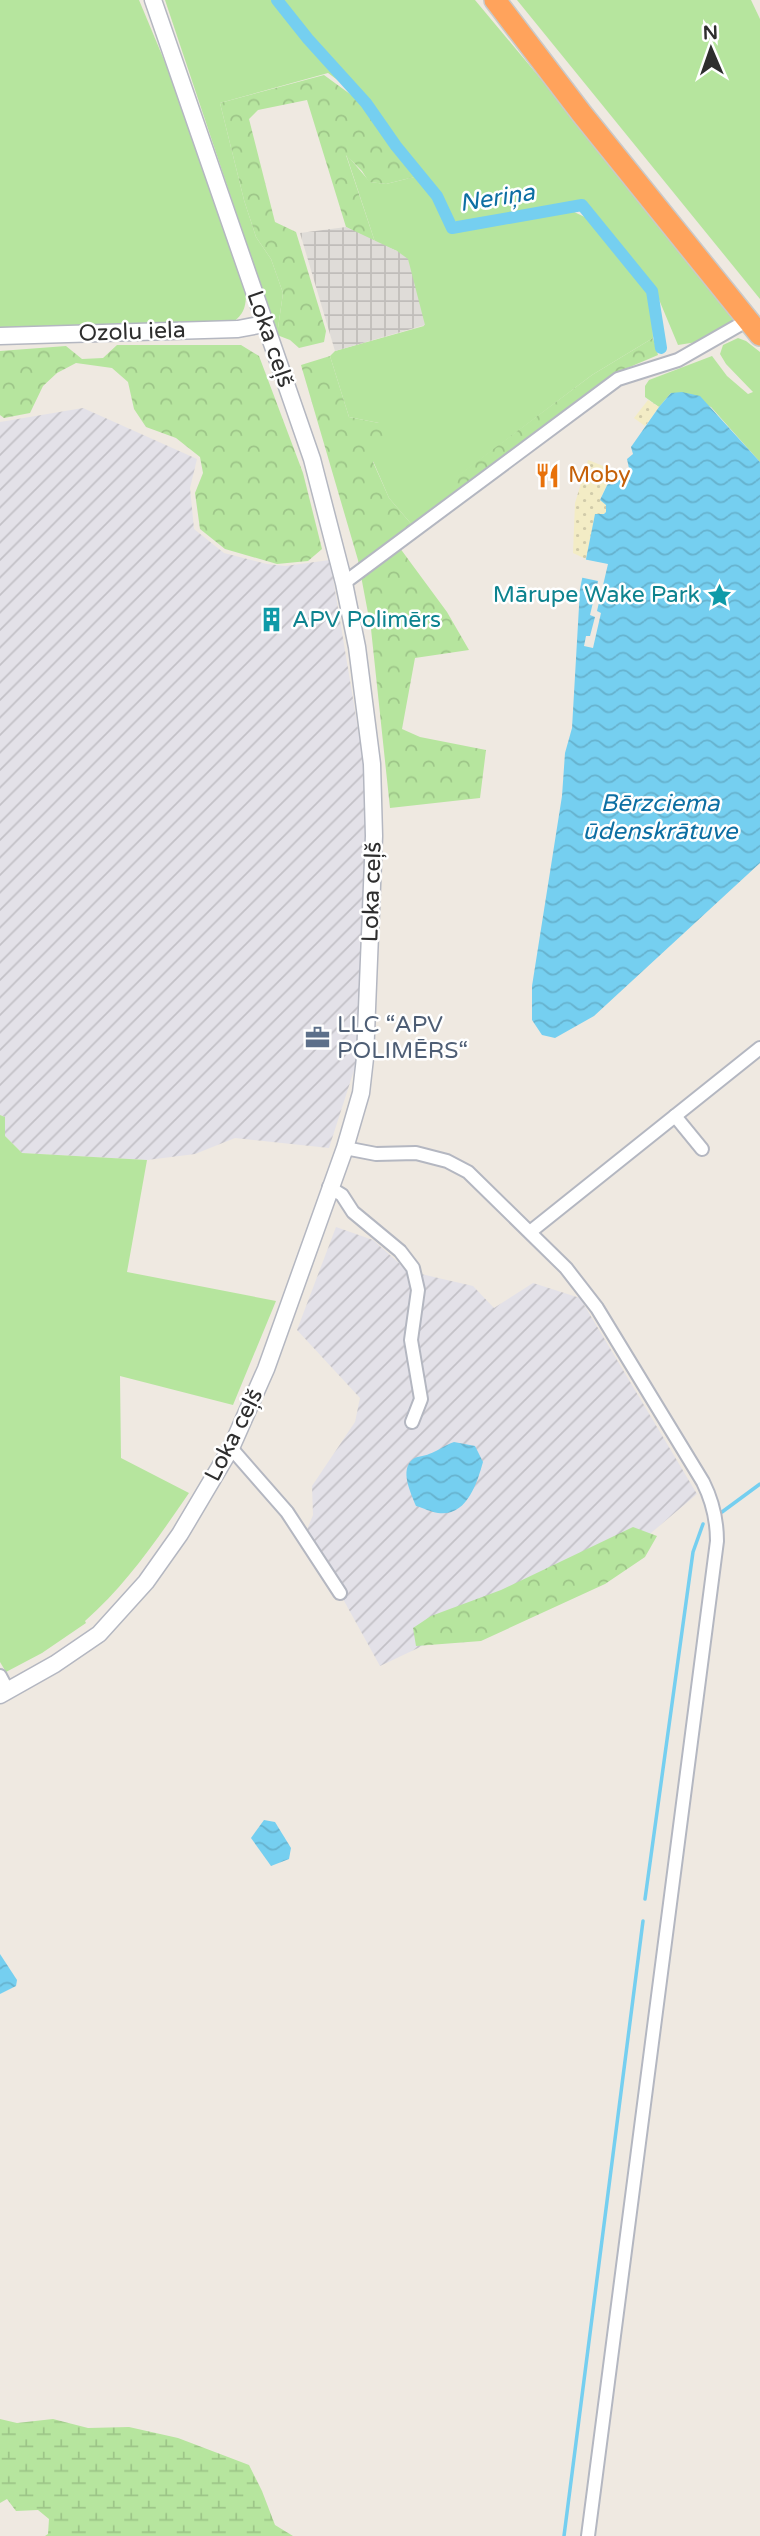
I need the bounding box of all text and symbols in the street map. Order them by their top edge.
north arrow [676,14,746,84]
text: N [702,22,718,44]
water label: Neriņa [457,178,537,218]
street label: Loka ceļš [240,287,300,391]
street label: Ozolu iela [78,316,186,348]
restaurant icon: Moby [534,461,562,489]
place label: Moby [568,461,631,489]
place label: Mārupe Wake Park [493,581,700,609]
place icon: Mārupe Wake Park [706,581,734,609]
building icon: APV Polimērs [258,606,286,634]
place label: APV Polimērs [292,606,441,634]
water label: Bērzciema ūdenskrātuve [583,789,739,846]
street label: Loka ceļš [356,841,388,943]
place label: LLC “APV POLIMĒRS“ [337,1011,468,1065]
office icon: LLC “APV POLIMĒRS“ [303,1024,331,1052]
street label: Loka ceļš [199,1384,269,1486]

